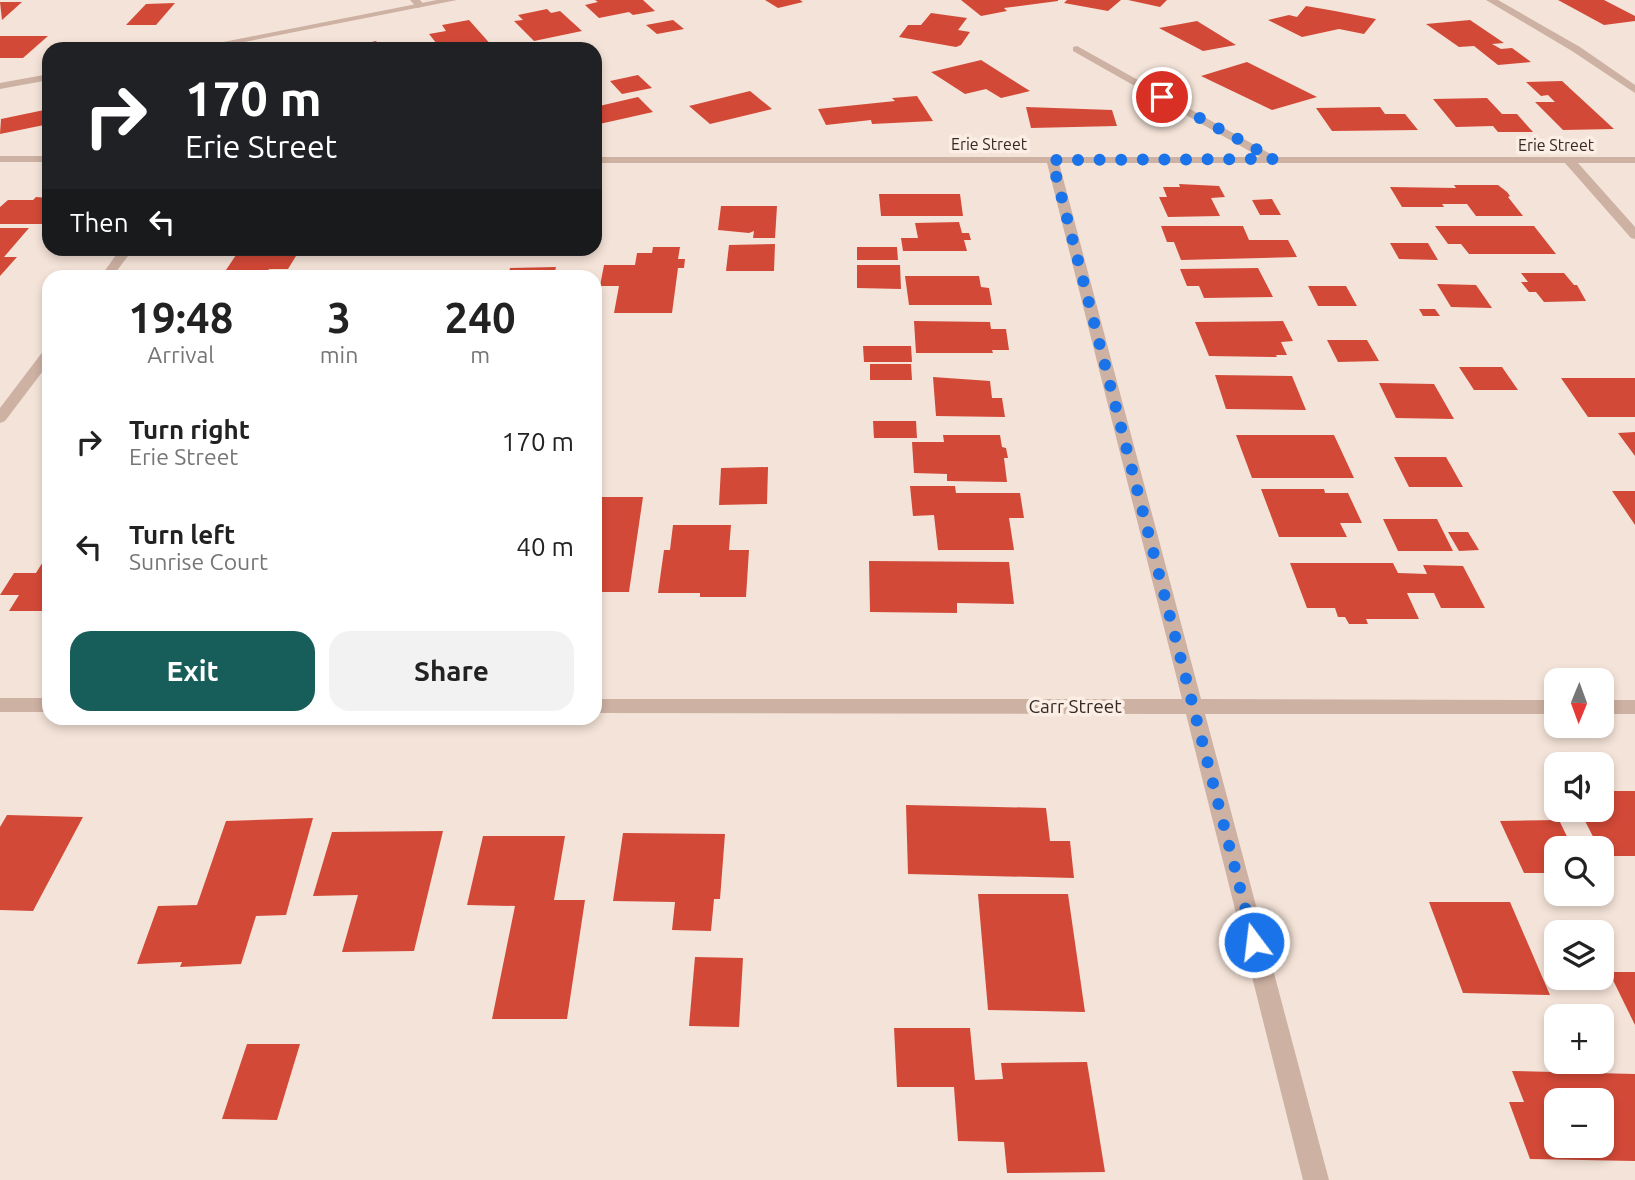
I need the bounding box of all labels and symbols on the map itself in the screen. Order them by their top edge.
pin [1132,67,1192,127]
street label: Erie Street [951,135,1028,153]
street label: Erie Street [1518,136,1595,154]
north arrow [1544,668,1614,738]
street label: Carr Street [1028,695,1122,717]
position arrow [1217,905,1291,979]

